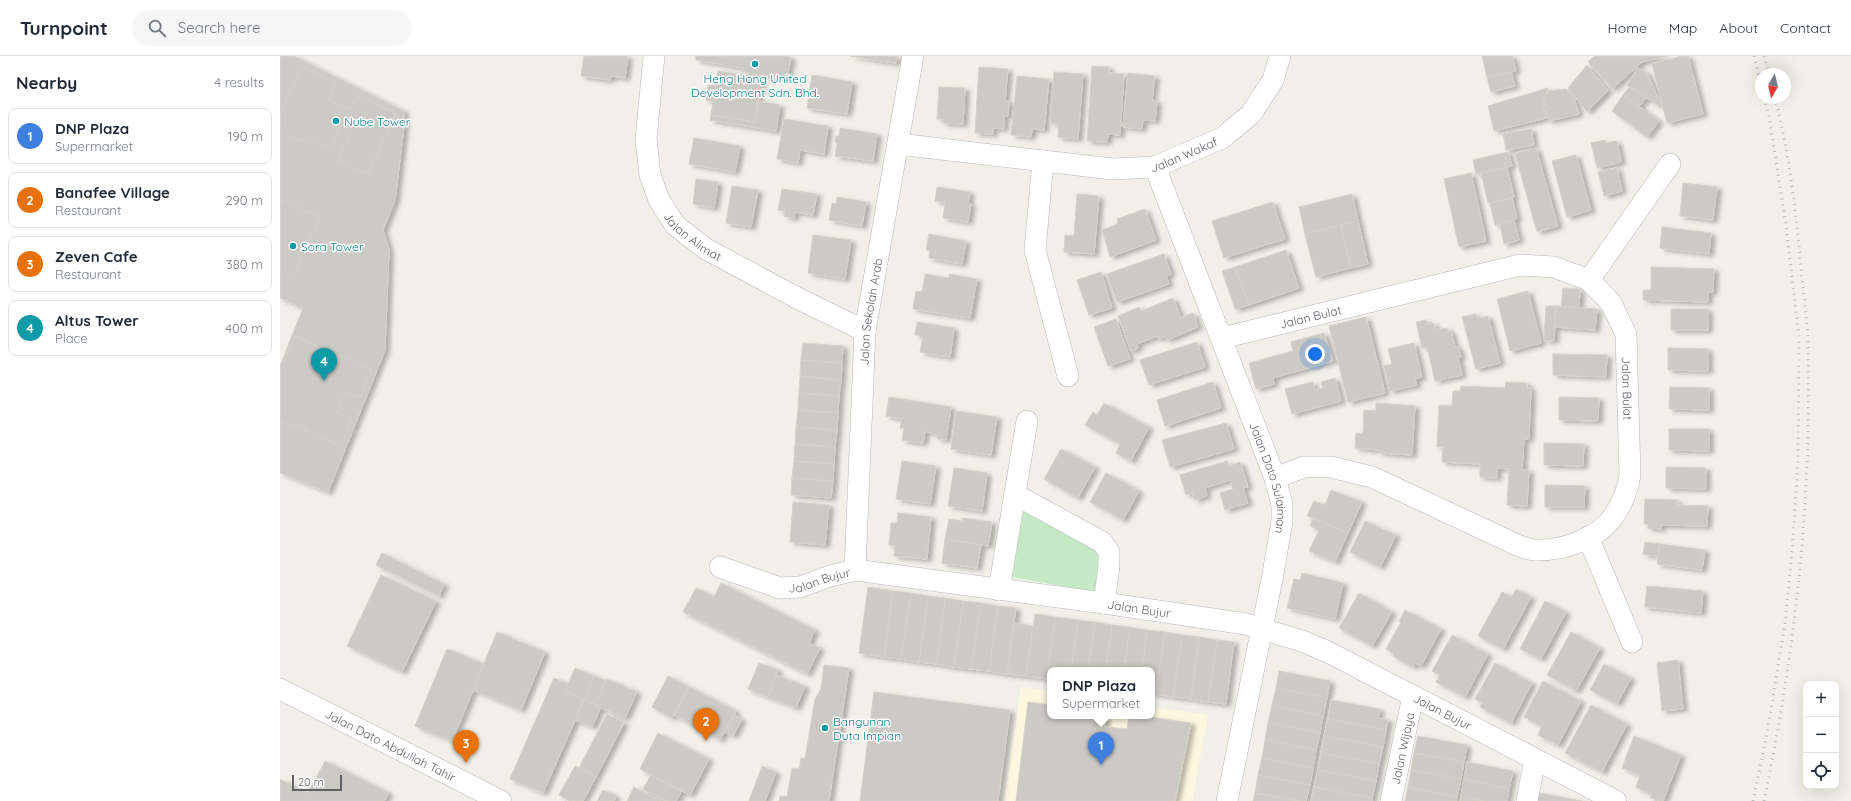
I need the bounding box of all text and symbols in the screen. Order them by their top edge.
search box [132,10,412,46]
text: Turnpoint [20,16,108,40]
icon: search [146,17,168,39]
text: Search here [178,18,261,37]
text: Home [1608,19,1647,37]
text: Map [1669,19,1697,37]
text: About [1719,19,1758,37]
text: Contact [1780,19,1831,37]
marker: Heng Hong United Development Sdn. Bhd. [750,59,760,69]
north arrow [1755,68,1791,104]
place label: Heng Hong United Development Sdn. Bhd. [691,71,819,100]
text: Nearby [16,72,77,93]
text: 4 results [214,74,264,90]
place label: Nube Tower [344,114,411,129]
marker: Nube Tower [331,116,341,126]
text: DNP Plaza [55,119,129,138]
text: 1 [27,128,33,144]
text: 190 m [228,128,263,144]
street label: Jalan Wakaf [1151,133,1220,175]
text: Supermarket [55,138,133,154]
text: Banafee Village [55,183,170,202]
text: 2 [26,192,34,208]
text: 290 m [225,192,263,208]
text: Restaurant [55,202,121,218]
street label: Jalan Alimat [661,209,724,264]
place label: Sora Tower [301,239,364,254]
marker: Sora Tower [288,241,298,251]
text: Zeven Cafe [55,247,138,266]
text: 3 [27,256,33,272]
text: 380 m [226,256,263,272]
street label: Jalan Sekolah Arab [856,257,885,366]
text: Restaurant [55,266,121,282]
street label: Jalan Bulat [1278,302,1343,331]
text: Altus Tower [55,311,139,330]
text: 4 [26,320,34,336]
text: 400 m [225,320,263,336]
text: Place [55,330,88,346]
your location [1305,344,1325,364]
pin: 4 [311,348,337,381]
street label: Jalan Bulat [1619,357,1636,420]
street label: Jalan Dato Sulaiman [1247,420,1290,535]
street label: Jalan Bujur [788,564,852,595]
street label: Jalan Bujur [1107,596,1172,620]
popup [1047,667,1155,719]
text: DNP Plaza [1062,676,1136,695]
map controls [1803,681,1839,789]
button: + [1803,681,1839,717]
street label: Jalan Bujur [1411,690,1475,733]
text: Supermarket [1062,695,1140,711]
street label: Jalan Dato Abdullah Tahir [323,706,459,785]
pin: 2 [693,708,719,741]
street label: Jalan Wijaya [1387,711,1417,786]
place label: Bangunan Duta Impian [833,714,901,743]
button: − [1803,717,1839,753]
marker: Bangunan Duta Impian [820,723,830,733]
pin: 3 [453,730,479,763]
pin: 1 [1088,732,1114,765]
button: locate [1803,753,1839,789]
scale bar [292,773,342,792]
text: 20 m [298,775,324,789]

